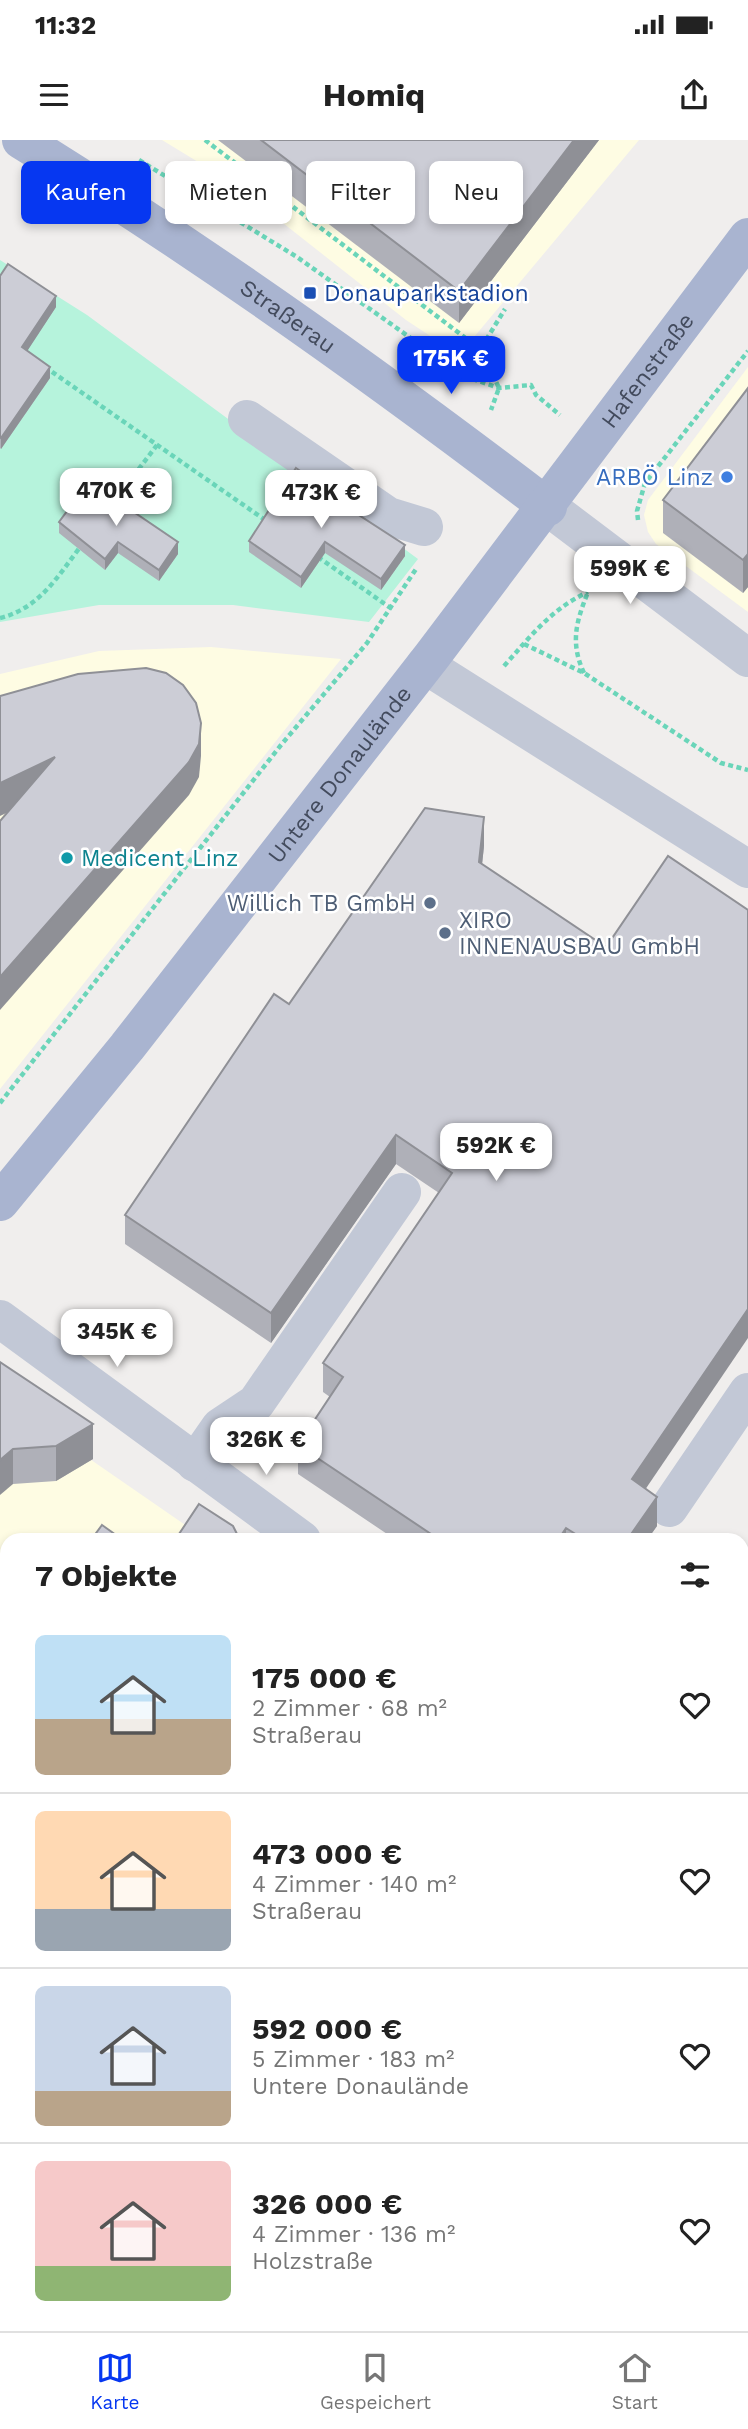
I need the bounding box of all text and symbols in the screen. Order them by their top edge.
text: 11:32 [35,10,96,40]
icon: menu [35,76,73,114]
text: Homiq [323,76,425,114]
icon: share [675,76,713,114]
chip: Kaufen [21,161,151,224]
chip: Mieten [165,161,292,224]
chip: Filter [306,161,415,224]
chip: Neu [429,161,523,224]
street label: Straßerau [235,274,341,359]
place label: Donauparkstadion [324,280,529,307]
marker: Donauparkstadion [302,285,318,301]
street label: Hafenstraße [596,308,700,434]
pin: 175K € [394,336,508,396]
text: 175K € [413,345,489,372]
place label: ARBÖ Linz [596,464,713,491]
pin: 470K € [59,468,173,528]
marker: ARBÖ Linz [719,469,735,485]
pin: 473K € [264,470,378,530]
text: 470K € [76,477,156,504]
text: 473K € [281,479,361,506]
pin: 599K € [573,546,687,606]
text: 599K € [590,555,670,582]
street label: Untere Donaulände [263,681,417,869]
place label: Medicent Linz [81,845,238,872]
marker: Medicent Linz [59,850,75,866]
place label: Willich TB GmbH [227,890,416,917]
marker: Willich TB GmbH [422,895,438,911]
place label: XIRO INNENAUSBAU GmbH [459,907,700,960]
marker: XIRO INNENAUSBAU GmbH [437,925,453,941]
pin: 592K € [439,1124,553,1183]
text: 592K € [456,1132,536,1159]
pin: 345K € [60,1310,174,1369]
text: 345K € [77,1318,157,1345]
pin: 326K € [209,1418,323,1477]
text: 326K € [226,1426,306,1453]
icon: filters [676,1556,714,1594]
text: 7 Objekte [35,1558,177,1593]
text: 175 000 € [252,1660,396,1695]
icon: home [91,1663,175,1747]
icon: heart [676,1686,714,1724]
text: 2 Zimmer · 68 m² [252,1695,447,1722]
text: Straßerau [252,1722,362,1749]
text: 473 000 € [252,1836,402,1871]
icon: home [91,1839,175,1923]
icon: heart [676,1862,714,1900]
text: 4 Zimmer · 140 m² [252,1871,456,1898]
text: Straßerau [252,1898,362,1925]
text: 592 000 € [252,2011,402,2046]
icon: home [91,2014,175,2098]
icon: heart [676,2037,714,2075]
text: 5 Zimmer · 183 m² [252,2046,454,2073]
text: Untere Donaulände [252,2073,469,2100]
text: 326 000 € [252,2186,402,2221]
icon: home [91,2189,175,2273]
icon: heart [676,2212,714,2250]
text: 4 Zimmer · 136 m² [252,2221,455,2248]
text: Holzstraße [252,2248,373,2275]
tab: Karte [90,2349,139,2414]
tab: Gespeichert [320,2349,431,2414]
tab: Start [612,2349,658,2414]

